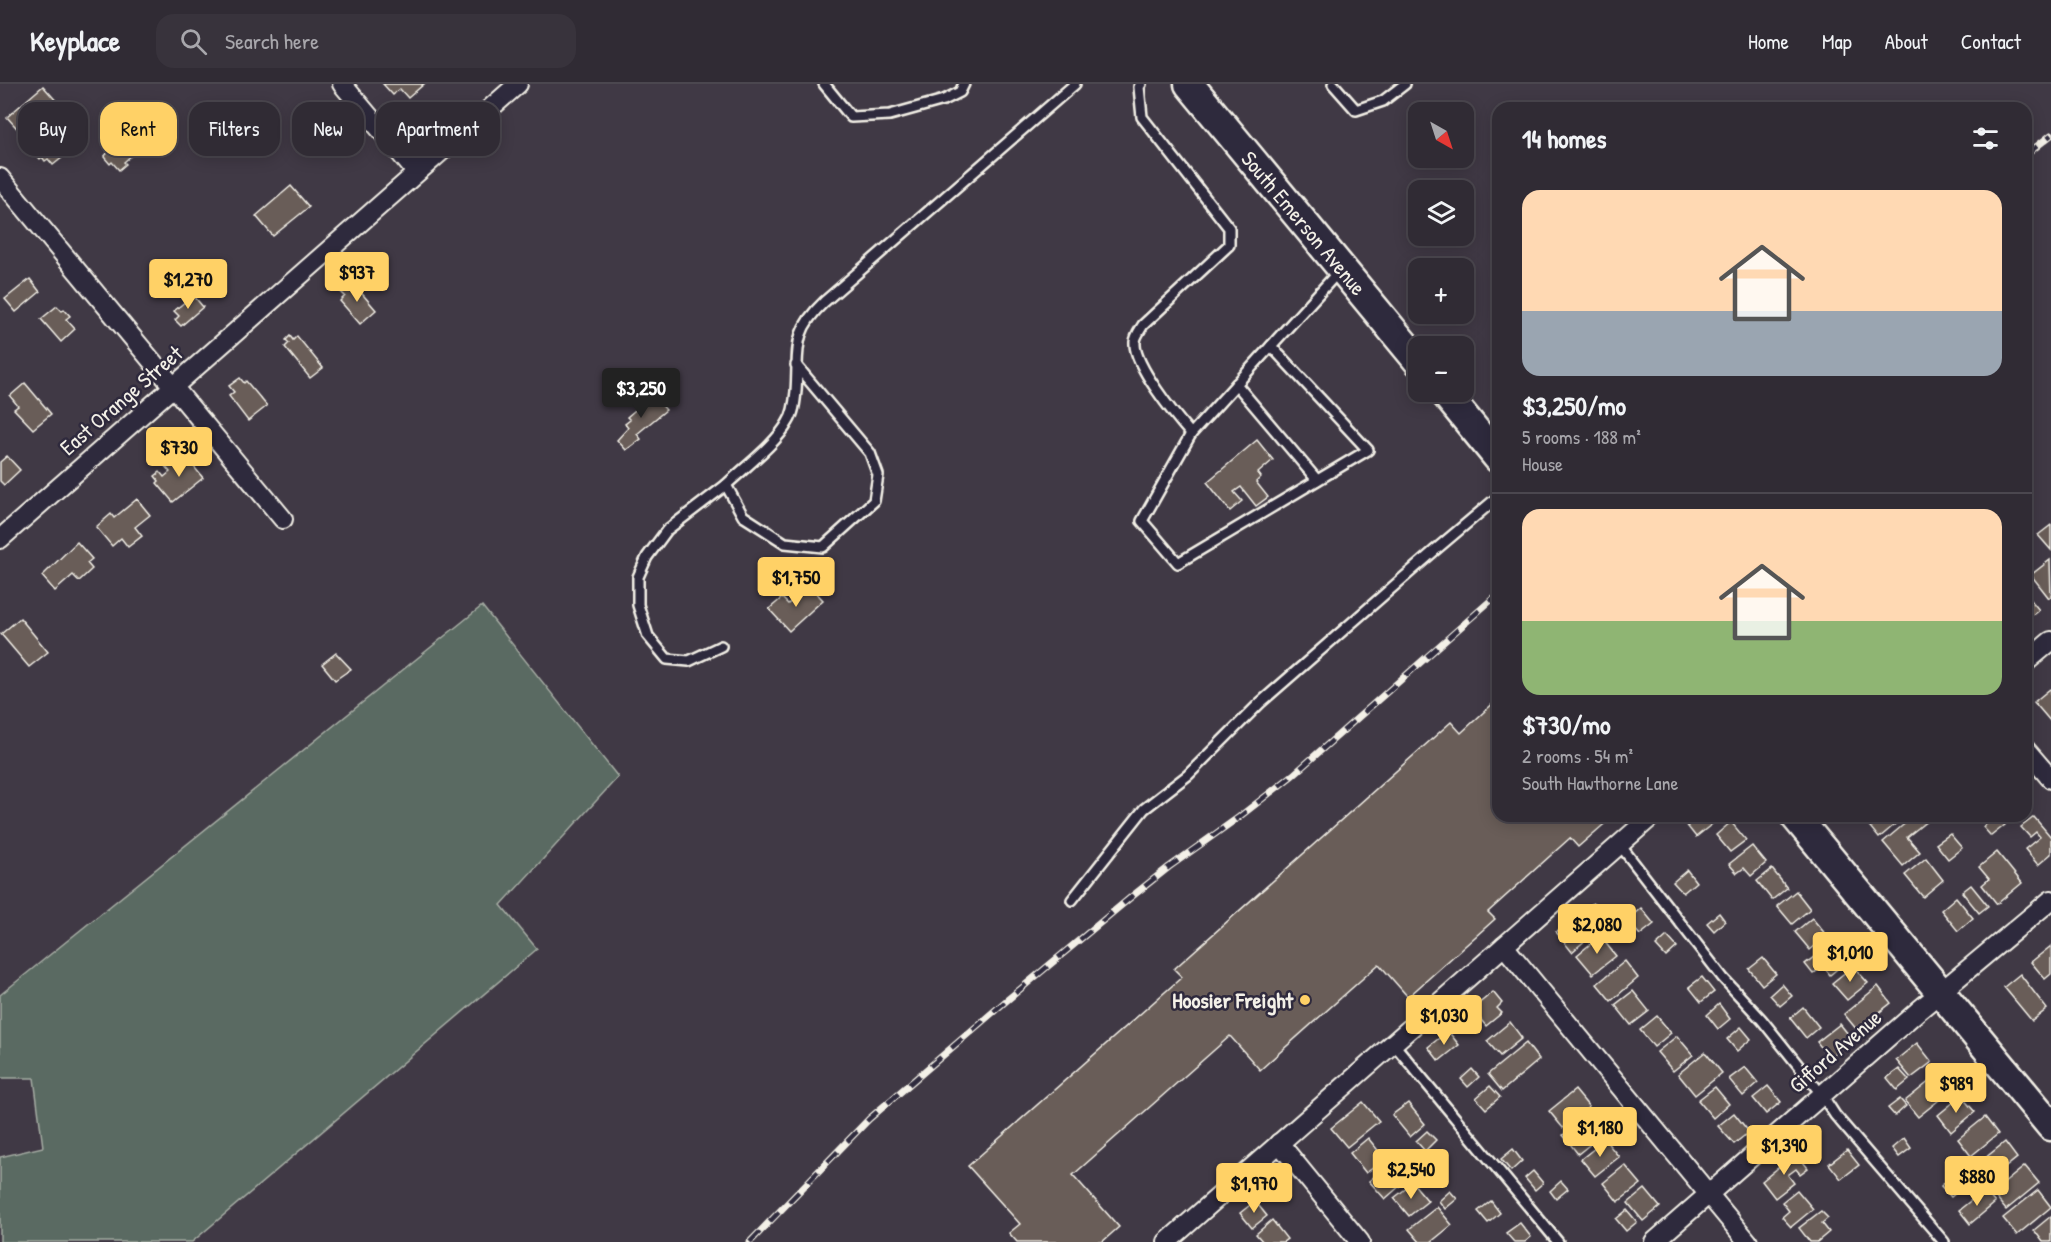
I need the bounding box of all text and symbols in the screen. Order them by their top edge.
search box [156,14,576,68]
text: Keyplace [30,22,120,60]
icon: search [177,25,210,58]
text: Search here [225,26,319,56]
text: Home [1748,27,1789,56]
text: Map [1822,27,1852,56]
text: About [1885,27,1928,56]
text: Contact [1961,27,2021,56]
chip: Buy [18,102,88,156]
chip: Rent [100,102,177,156]
chip: Filters [189,102,280,156]
chip: New [292,102,364,156]
chip: Apartment [376,102,500,156]
north arrow [1408,102,1474,168]
map controls [1408,102,1474,402]
text: 14 homes [1522,121,1607,156]
icon: filters [1969,122,2002,155]
street label: South Emerson Avenue [1235,145,1373,302]
button: layers [1408,180,1474,246]
icon: home [1708,229,1816,337]
pin: $937 [321,252,393,303]
text: $937 [339,258,375,285]
button: + [1408,258,1474,324]
pin: $1,270 [139,259,237,310]
text: $1,270 [163,265,213,292]
button: − [1408,336,1474,402]
street label: East Orange Street [53,338,189,462]
pin: $3,250 [592,368,690,419]
text: $3,250 [616,374,666,401]
text: $3,250/mo [1522,388,1626,423]
text: 5 rooms · 188 m² [1522,423,1641,450]
pin: $730 [143,427,215,478]
text: $730 [160,433,198,460]
text: House [1522,450,1563,477]
icon: home [1708,548,1816,656]
pin: $1,750 [747,557,845,608]
text: $1,750 [772,563,820,590]
text: $730/mo [1522,707,1611,742]
text: 2 rooms · 54 m² [1522,742,1633,769]
text: South Hawthorne Lane [1522,769,1679,796]
pin: $2,080 [1548,904,1646,955]
text: $2,080 [1572,910,1622,937]
pin: $1,010 [1801,932,1899,983]
text: $1,010 [1827,938,1873,965]
place label: Hoosier Freight [1172,985,1294,1016]
marker: Hoosier Freight [1298,993,1312,1007]
pin: $1,030 [1395,995,1493,1046]
text: $1,030 [1420,1001,1468,1028]
street label: Gifford Avenue [1782,1002,1888,1100]
pin: $989 [1920,1063,1992,1114]
text: $989 [1939,1069,1973,1096]
pin: $1,180 [1551,1107,1649,1158]
text: $1,180 [1577,1113,1623,1140]
pin: $1,390 [1735,1125,1833,1176]
text: $1,390 [1761,1131,1807,1158]
pin: $2,540 [1362,1149,1460,1200]
text: $2,540 [1387,1155,1435,1182]
pin: $880 [1941,1156,2013,1207]
text: $880 [1959,1162,1995,1189]
pin: $1,970 [1205,1163,1303,1214]
text: $1,970 [1230,1169,1278,1196]

